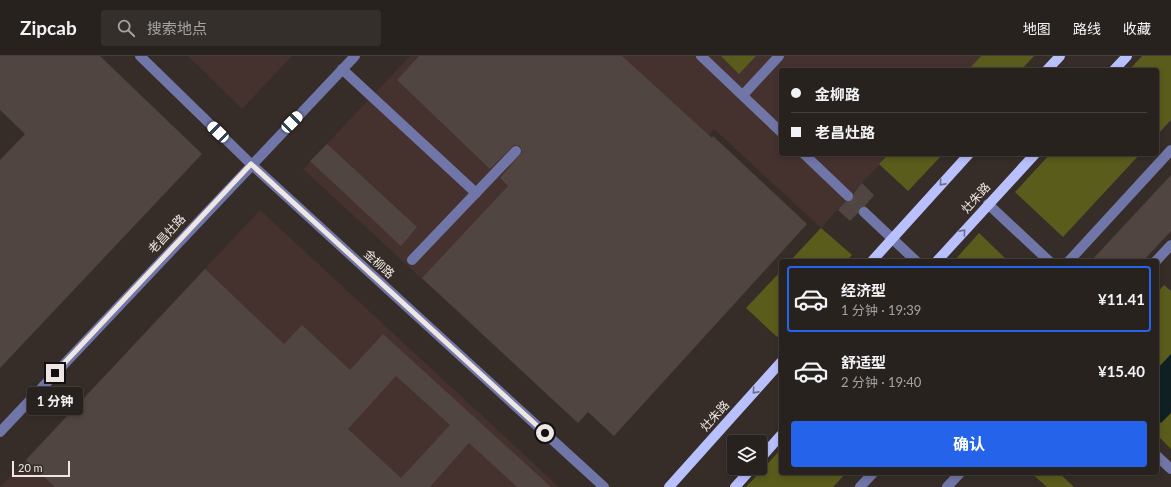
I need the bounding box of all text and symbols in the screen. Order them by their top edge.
search box [101,10,381,46]
text: Zipcab [20,16,77,39]
icon: search [115,17,137,39]
text: 搜索地点 [147,19,207,37]
text: 地图 [1023,20,1051,37]
text: 路线 [1073,20,1101,37]
text: 收藏 [1123,20,1151,37]
text: 金柳路 [815,85,860,103]
car [279,109,305,135]
car [205,119,231,145]
text: 老昌灶路 [815,123,875,141]
one-way arrow [940,178,947,186]
street label: 灶朱路 [958,179,993,216]
street label: 老昌灶路 [145,211,188,256]
one-way arrow [958,229,965,237]
street label: 金柳路 [361,246,398,281]
icon: car [793,281,829,317]
text: 经济型 [841,281,886,299]
text: ¥11.41 [1098,290,1145,308]
text: 1 分钟 · 19:39 [841,302,921,318]
icon: car [793,353,829,389]
text: 舒适型 [841,353,886,371]
text: ¥15.40 [1098,362,1145,380]
route end [46,364,64,382]
text: 2 分钟 · 19:40 [841,374,921,390]
one-way arrow [752,386,760,394]
callout: 1 分钟 [27,387,83,415]
text: 1 分钟 [37,393,73,409]
street label: 灶朱路 [697,397,732,434]
button: 确认 [791,421,1147,467]
route start [536,424,554,442]
map controls [727,435,767,475]
button: layers [727,435,767,475]
scale bar [12,459,70,478]
text: 20 m [18,461,43,474]

